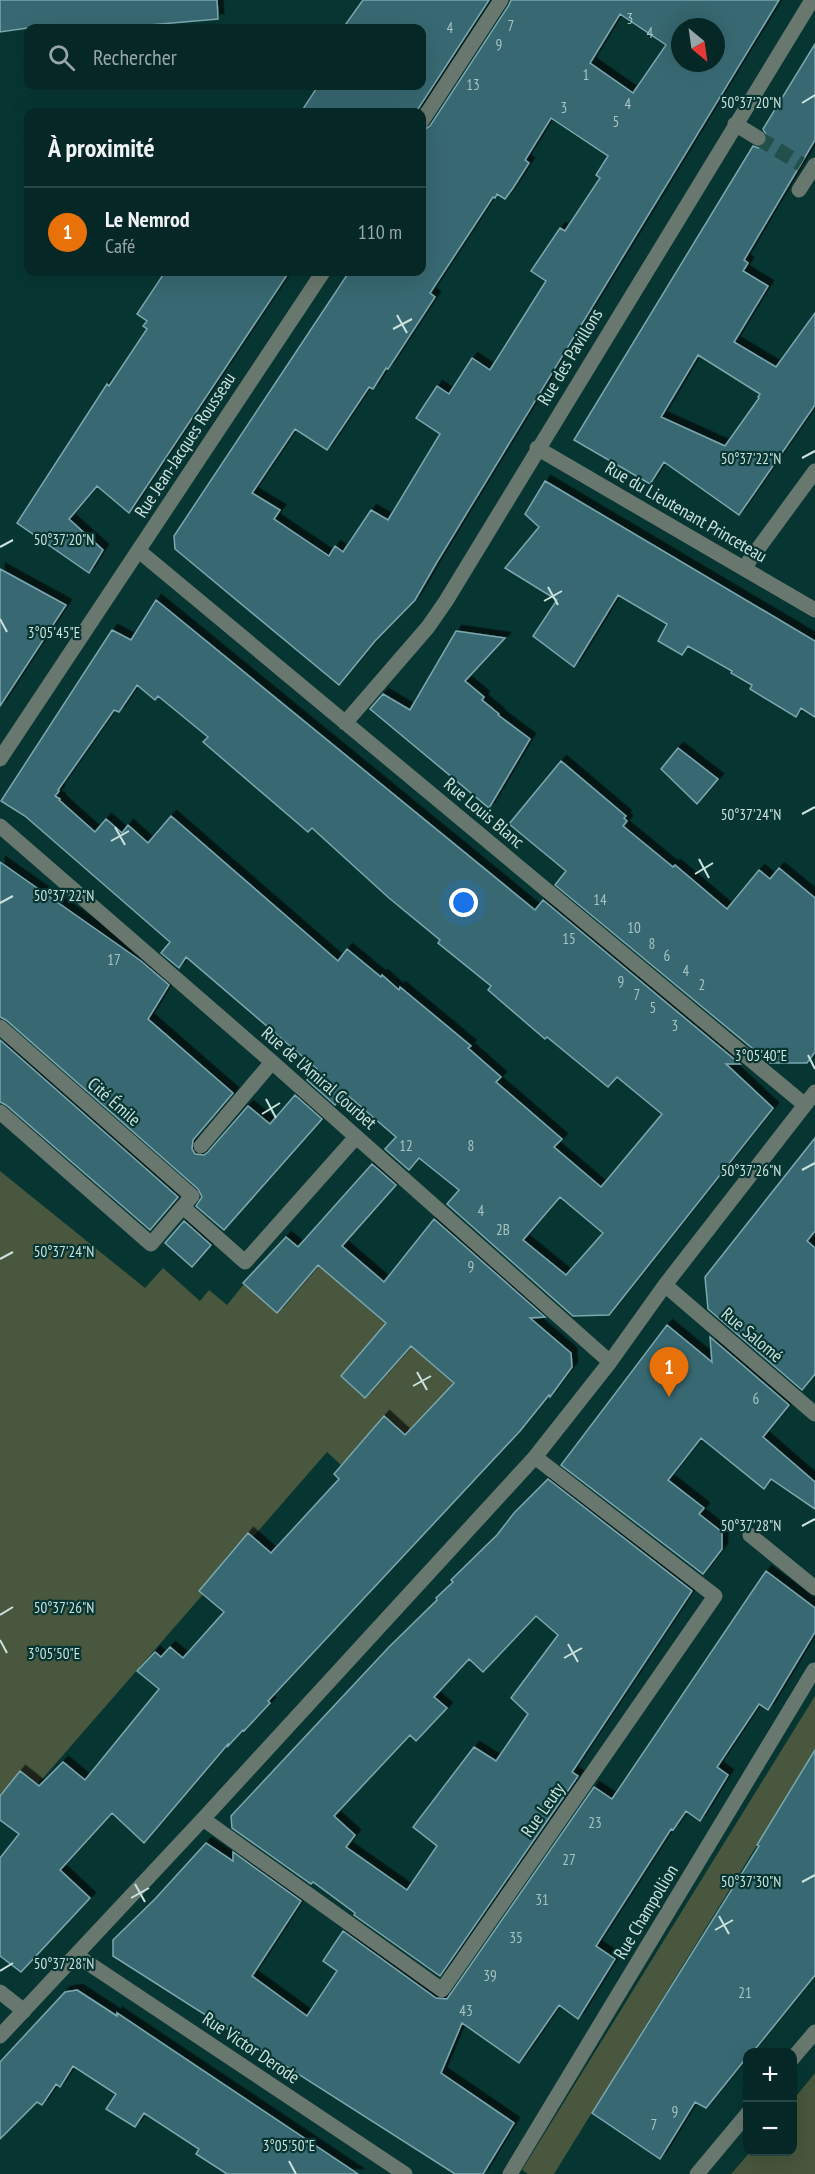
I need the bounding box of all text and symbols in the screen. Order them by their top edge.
house number: 3 [627,9,633,28]
house number: 7 [508,16,514,35]
house number: 4 [447,18,454,37]
north arrow [671,18,725,72]
house number: 4 [647,23,654,42]
search box [24,24,426,90]
house number: 9 [496,35,502,54]
icon: search [45,41,78,74]
text: Rechercher [93,43,177,71]
house number: 1 [583,65,589,84]
house number: 13 [466,75,480,94]
text: 50°37'20"N [721,93,781,112]
house number: 4 [625,94,632,113]
house number: 3 [561,98,567,117]
house number: 5 [613,112,619,131]
text: À proximité [48,131,155,164]
text: Le Nemrod [105,205,190,233]
text: 1 [63,219,72,245]
text: 110 m [358,219,402,245]
text: Café [105,233,135,259]
street label: Rue des Pavillons [532,304,607,409]
street label: Rue Jean-Jacques Rousseau [129,368,240,522]
text: 50°37'22"N [721,449,781,468]
street label: Rue du Lieutenant Princeteau [601,456,771,567]
text: 50°37'20"N [34,530,94,549]
text: 3°05'45"E [28,623,80,642]
street label: Rue Louis Blanc [439,772,530,853]
text: 50°37'24"N [721,805,781,824]
text: 50°37'22"N [34,886,94,905]
your location [449,888,478,917]
house number: 14 [593,890,607,909]
house number: 10 [627,918,641,937]
house number: 15 [562,929,576,948]
house number: 8 [649,934,655,953]
house number: 6 [664,946,671,965]
house number: 17 [107,950,121,969]
house number: 4 [683,961,690,980]
house number: 9 [618,972,624,991]
house number: 2 [699,975,705,994]
house number: 7 [634,985,640,1004]
house number: 5 [650,998,656,1017]
house number: 3 [672,1016,678,1035]
street label: Rue de l'Amiral Courbet [257,1021,382,1134]
text: 3°05'40"E [735,1046,787,1065]
street label: Cité Émile [83,1072,146,1131]
house number: 12 [399,1136,413,1155]
house number: 8 [468,1136,474,1155]
text: 50°37'26"N [721,1161,781,1180]
house number: 4 [478,1201,485,1220]
house number: 2B [496,1220,510,1239]
text: 50°37'24"N [34,1242,94,1261]
house number: 9 [468,1257,474,1276]
street label: Rue Salomé [717,1302,788,1367]
pin: 1 [650,1348,688,1397]
house number: 6 [753,1389,760,1408]
text: 50°37'28"N [721,1516,781,1535]
text: 50°37'26"N [34,1598,94,1617]
text: 3°05'50"E [28,1644,80,1663]
street label: Rue Leuty [516,1778,570,1841]
house number: 23 [588,1813,602,1832]
house number: 27 [562,1850,576,1869]
street label: Rue Champollion [608,1860,683,1963]
text: 50°37'30"N [721,1872,781,1891]
house number: 31 [535,1890,549,1909]
house number: 35 [509,1928,523,1947]
text: 50°37'28"N [34,1954,94,1973]
house number: 39 [483,1966,497,1985]
house number: 21 [738,1983,752,2002]
house number: 43 [459,2001,473,2020]
street label: Rue Victor Derode [198,2007,304,2088]
map controls [743,2048,797,2156]
button: + [743,2048,797,2102]
house number: 9 [672,2102,678,2121]
button: − [743,2102,797,2156]
house number: 7 [651,2115,657,2134]
text: 3°05'50"E [263,2136,315,2155]

